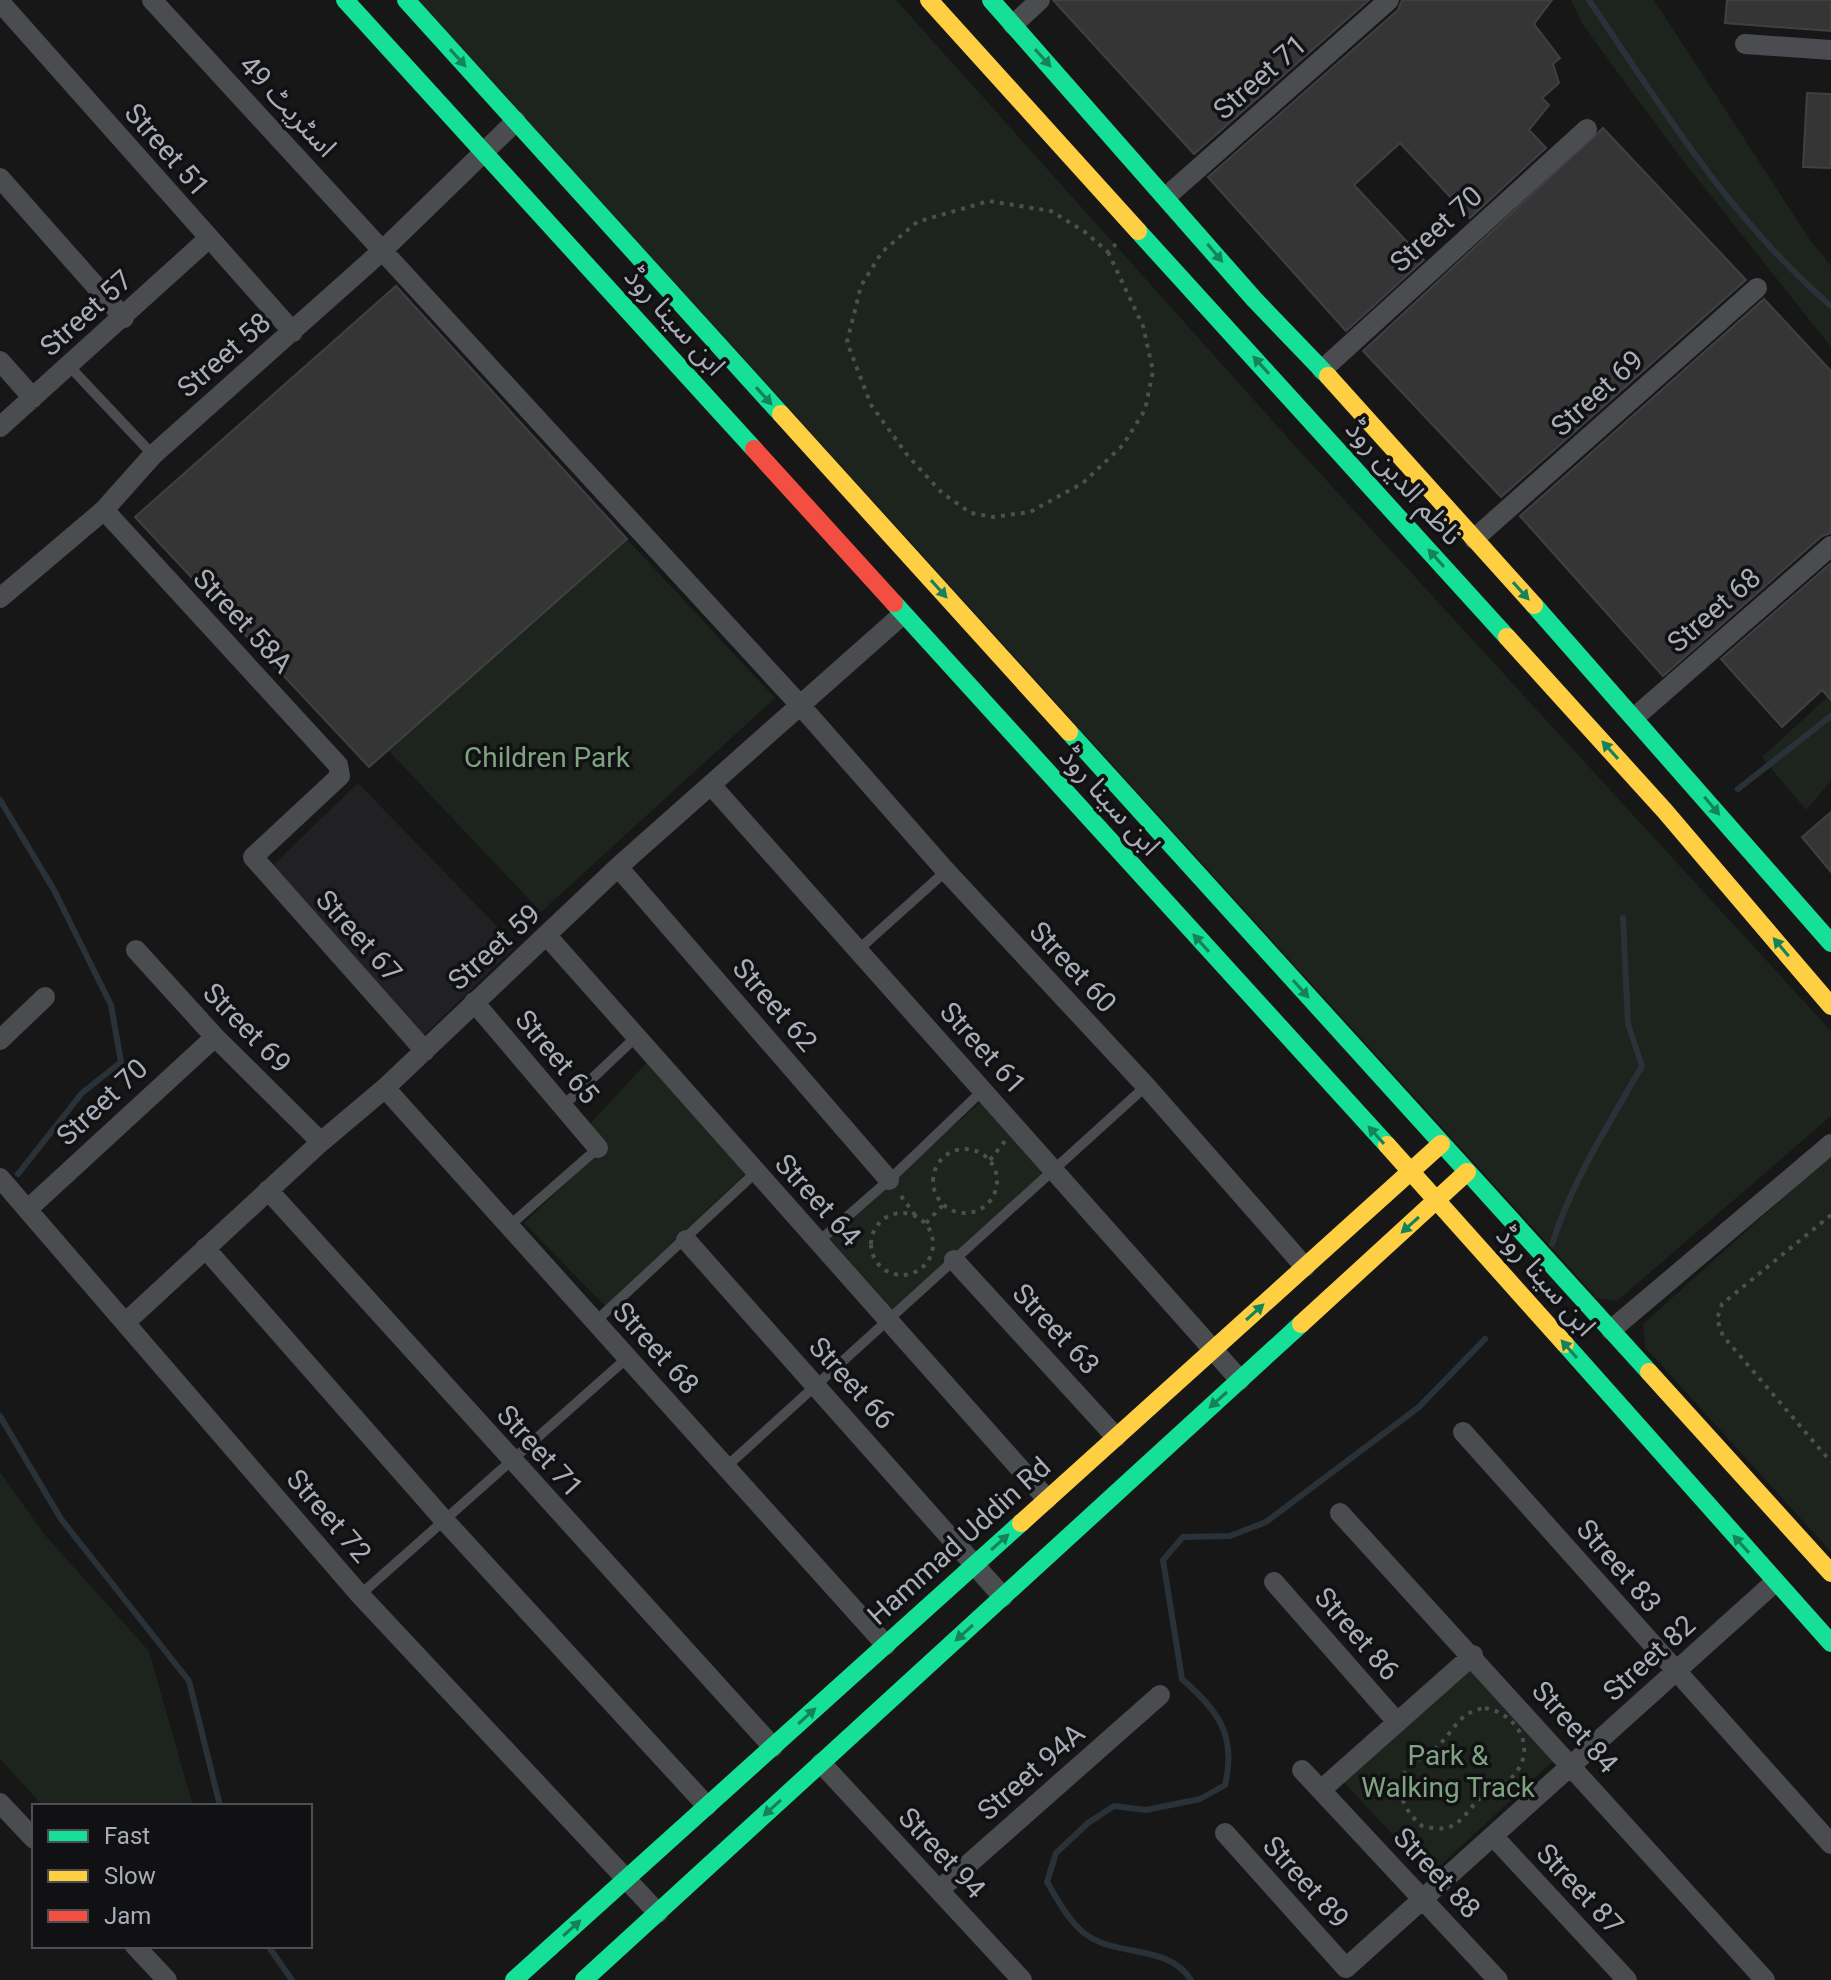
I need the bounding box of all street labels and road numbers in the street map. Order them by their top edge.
street label: Street 71 [1207,28,1313,126]
street label: اسٹریٹ 49 [233,48,343,164]
street label: Street 51 [118,97,216,203]
street label: Street 70 [1383,179,1489,279]
street label: ابن سینا روڈ [618,260,732,382]
street label: Street 57 [33,263,139,363]
street label: Street 58 [171,306,277,404]
street label: Street 69 [1544,343,1650,443]
street label: ناظم الدین روڈ [1335,412,1469,555]
street label: Street 68 [1661,561,1767,659]
street label: Street 58A [186,562,300,680]
street label: ابن سینا روڈ [1053,740,1167,862]
street label: Street 67 [309,883,409,989]
street label: Street 59 [441,897,547,997]
street label: Street 60 [1023,915,1123,1019]
street label: Street 62 [726,952,824,1058]
street label: Street 69 [196,976,298,1080]
street label: Street 61 [933,995,1033,1101]
street label: Street 65 [508,1003,606,1111]
street label: Street 70 [50,1052,154,1152]
street label: Street 64 [768,1147,868,1253]
street label: ابن سینا روڈ [1489,1219,1603,1343]
street label: Street 63 [1006,1277,1106,1381]
street label: Street 68 [606,1295,706,1401]
street label: Street 66 [802,1330,902,1436]
street label: Street 71 [490,1398,590,1504]
street label: Hammad Uddin Rd [861,1450,1057,1632]
street label: Street 72 [280,1463,378,1569]
street label: Street 83 [1570,1513,1668,1619]
street label: Street 86 [1308,1581,1406,1687]
street label: Street 82 [1596,1608,1702,1708]
street label: Street 84 [1525,1674,1625,1780]
street label: Street 94A [971,1717,1091,1827]
street label: Street 94 [892,1801,993,1906]
street label: Street 88 [1387,1821,1487,1925]
street label: Street 89 [1256,1829,1356,1935]
street label: Street 87 [1530,1837,1630,1941]

